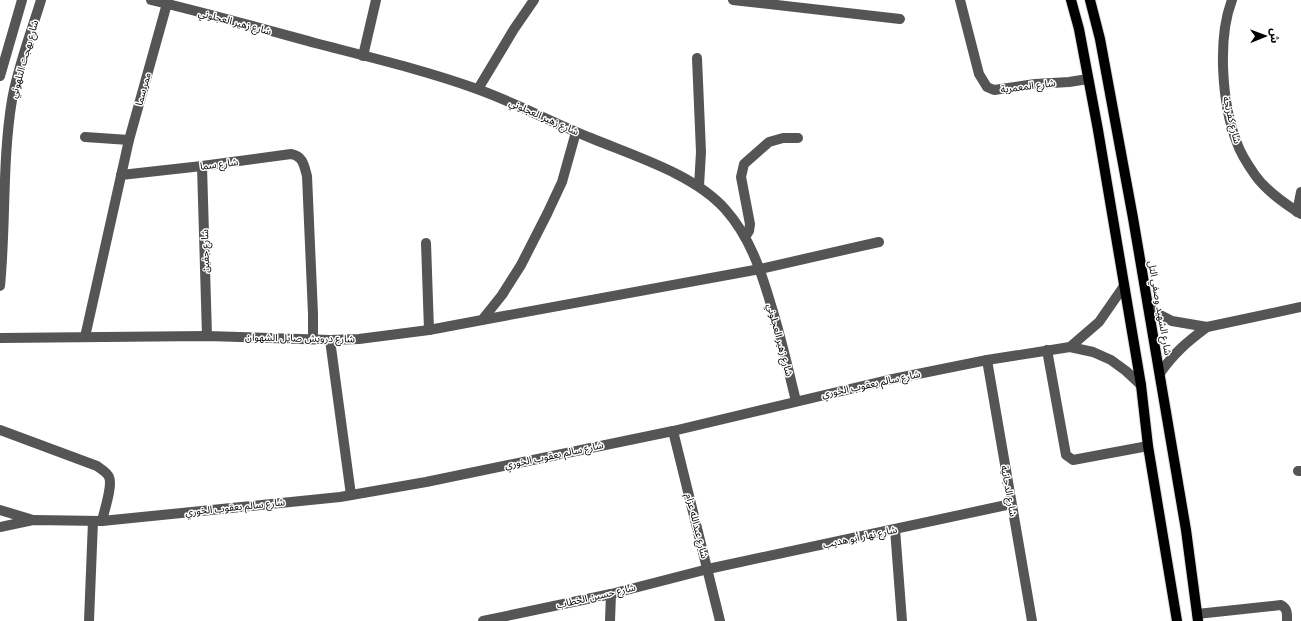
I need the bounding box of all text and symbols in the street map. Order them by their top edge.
street label: شارع زهير العجلوني [197,7,273,39]
north arrow [1245,16,1285,56]
street label: شارع بهجت التلهوني [8,19,43,100]
text: ش [1268,28,1281,43]
street label: ممر سما [133,71,154,107]
street label: شارع المعمرية [1000,77,1056,97]
street label: شارع كفرنجة [1219,95,1243,145]
street label: شارع زهير العجلوني [507,97,581,139]
street label: شارع سما [199,156,239,174]
street label: شارع جفين [199,229,213,273]
street label: شارع الشهيد وصفي التل [1144,260,1174,357]
street label: شارع زهير العجلوني [763,302,795,378]
street label: شارع درويش صايل الشهوان [245,332,355,346]
street label: شارع سالم يعقوب الخوري [821,368,922,402]
street label: شارع سالم يعقوب الخوري [504,439,605,473]
street label: شارع الدجانية [997,464,1019,518]
street label: شارع عبدالله عزام [681,492,710,561]
street label: شارع سالم يعقوب الخوري [184,496,286,520]
street label: شارع نهار أبو هديب [822,523,899,552]
street label: شارع حسين الخطاب [555,582,637,612]

